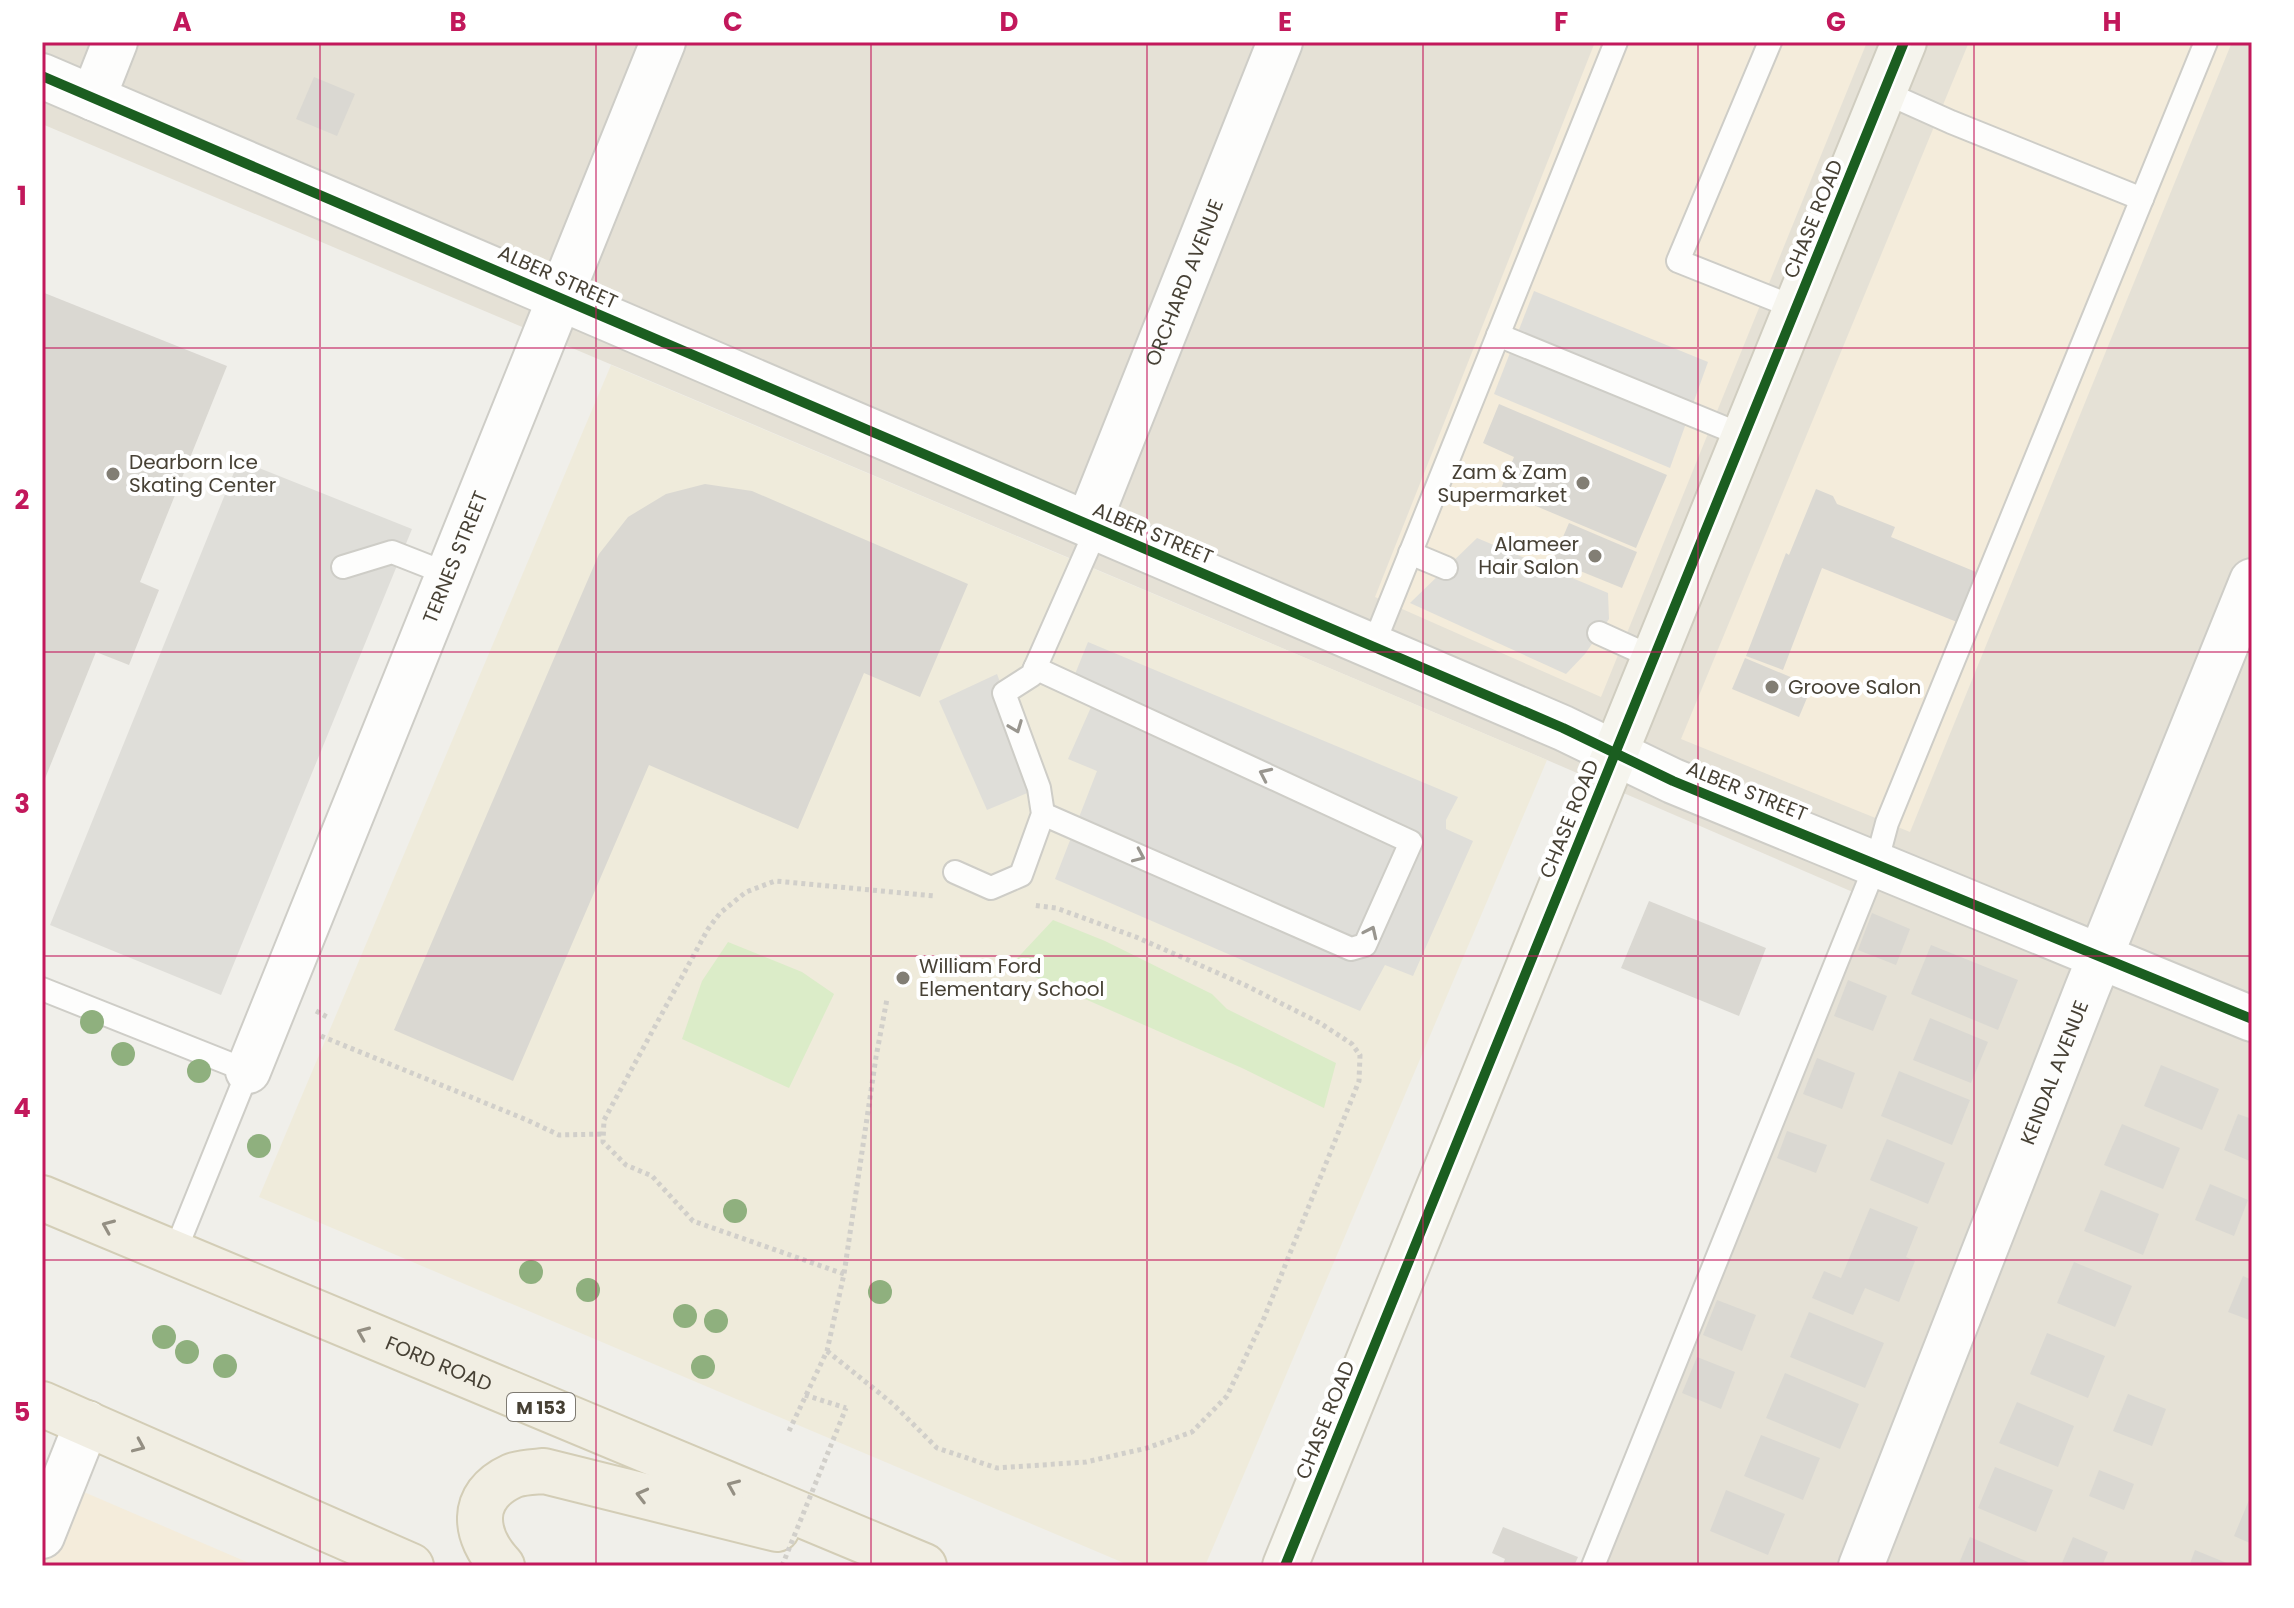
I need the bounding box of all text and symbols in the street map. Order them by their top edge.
text: A [172,4,192,40]
text: B [449,4,467,40]
text: C [723,4,743,40]
text: D [1000,4,1019,40]
text: E [1278,4,1292,40]
text: F [1554,4,1568,40]
text: G [1826,4,1846,40]
text: H [2102,4,2122,40]
street label: CHASE ROAD [1776,156,1850,282]
text: 1 [17,178,27,214]
street label: ORCHARD AVENUE [1138,195,1230,370]
street label: ALBER STREET [494,238,622,316]
place label: Dearborn Ice Skating Center [129,448,276,499]
place label: Zam & Zam Supermarket [1438,458,1567,509]
marker: Dearborn Ice Skating Center [104,465,122,483]
marker: Zam & Zam Supermarket [1574,474,1592,492]
text: 2 [15,482,30,518]
street label: TERNES STREET [416,487,495,628]
street label: ALBER STREET [1089,495,1218,571]
place label: Alameer Hair Salon [1478,530,1579,581]
marker: Alameer Hair Salon [1586,547,1604,565]
place label: Groove Salon [1788,673,1921,701]
marker: Groove Salon [1763,678,1781,696]
one-way arrow [1006,719,1023,733]
street label: ALBER STREET [1682,754,1812,828]
street label: CHASE ROAD [1532,756,1606,882]
one-way arrow [1259,768,1274,784]
text: 3 [14,786,30,822]
one-way arrow [1131,846,1145,862]
one-way arrow [1361,926,1377,941]
place label: William Ford Elementary School [919,952,1104,1003]
marker: William Ford Elementary School [894,969,912,987]
street label: KENDAL AVENUE [2013,996,2095,1149]
text: 4 [13,1090,31,1126]
one-way arrow [102,1220,116,1236]
one-way arrow [357,1326,371,1342]
street label: FORD ROAD [381,1329,496,1398]
street label: CHASE ROAD [1288,1357,1362,1483]
road number: M 153 [507,1393,575,1421]
text: 5 [14,1394,30,1430]
one-way arrow [131,1436,145,1452]
one-way arrow [727,1480,741,1496]
one-way arrow [635,1487,649,1504]

